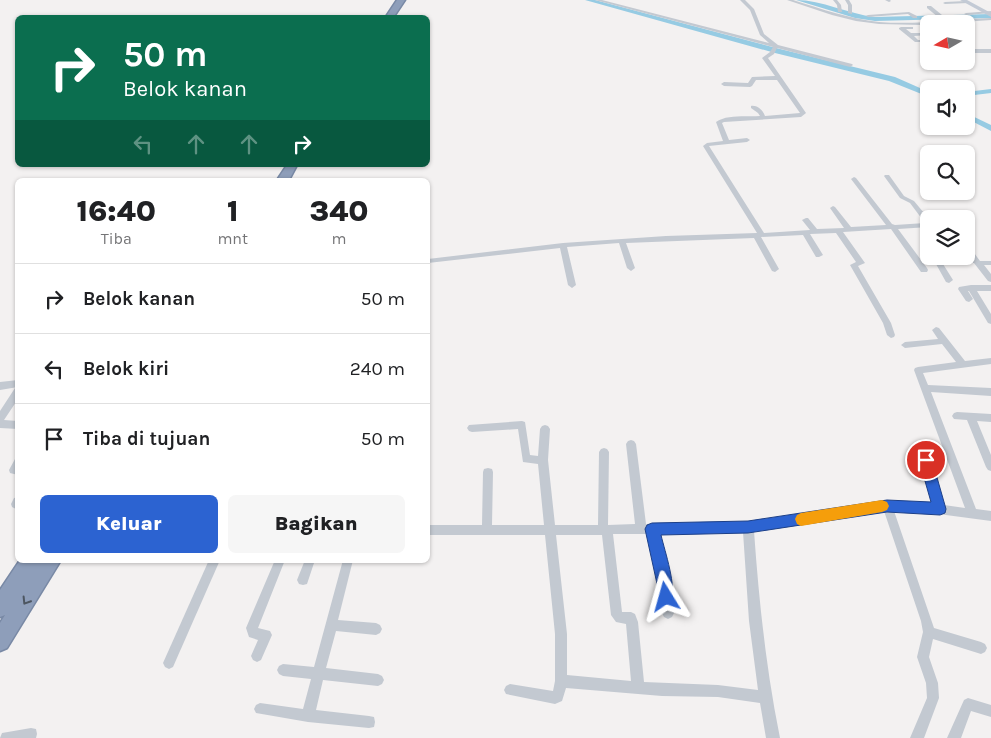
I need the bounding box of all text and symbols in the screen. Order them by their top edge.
north arrow [920,15,975,70]
map controls [920,15,975,265]
text: 50 m [123,34,208,75]
icon: right [40,35,105,100]
text: Belok kanan [123,76,247,102]
button: sound [920,80,975,135]
icon: left [129,130,157,158]
icon: ahead [182,130,210,158]
icon: ahead [235,130,263,158]
icon: right [288,130,316,158]
button: search [920,145,975,200]
text: 16:40 [77,193,156,229]
text: 1 [227,193,238,229]
text: 340 [310,193,368,229]
button: layers [920,210,975,265]
text: Tiba [101,229,132,248]
text: mnt [217,229,248,248]
text: m [332,229,347,248]
icon: right [40,285,68,313]
text: Belok kanan [83,288,195,310]
text: 50 m [361,288,405,310]
icon: left [40,355,68,383]
text: Belok kiri [83,358,169,380]
text: 240 m [350,358,405,380]
icon: arrive [40,425,68,453]
text: Tiba di tujuan [83,428,210,450]
text: 50 m [361,428,405,450]
pin [905,439,947,481]
icon: arrive [912,446,940,474]
button: Keluar [40,495,218,553]
button: Bagikan [228,495,405,553]
position arrow [639,570,691,622]
one-way arrow [22,595,32,604]

